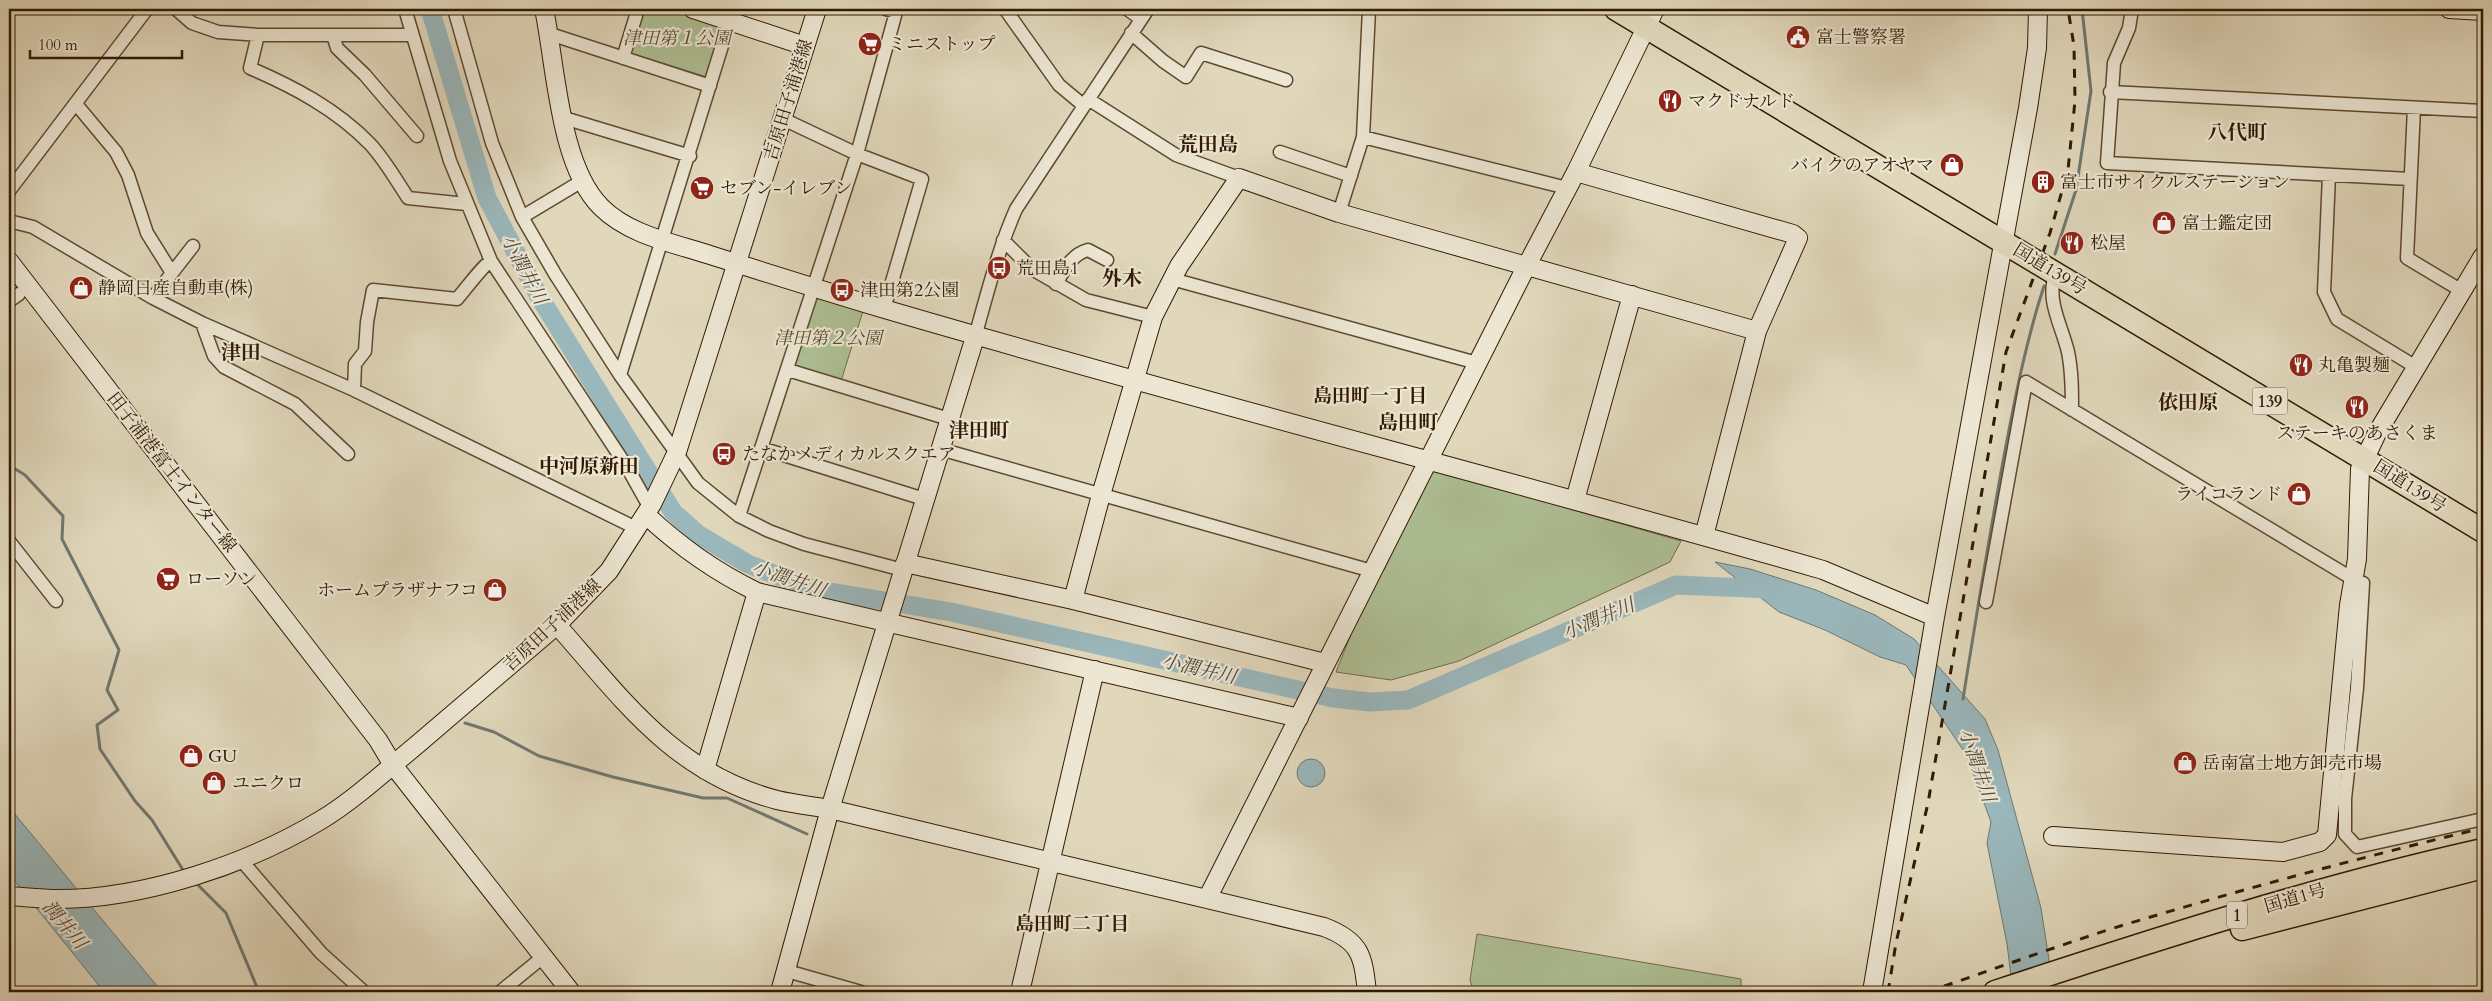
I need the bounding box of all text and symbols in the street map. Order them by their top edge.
public building icon: 富士警察署 [1785,24,1811,50]
place label: 富士警察署 [1816,25,1906,50]
park label: 津田第１公園 [623,26,734,51]
scale bar [30,28,182,60]
supermarket icon: ミニストップ [857,31,883,57]
place label: ミニストップ [888,32,995,57]
text: 100 m [38,35,78,55]
street label: 吉原田子浦港線 [758,36,819,164]
restaurant icon: マクドナルド [1657,88,1683,114]
place label: マクドナルド [1688,89,1795,114]
district label: 八代町 [2207,119,2268,146]
district label: 荒田島 [1178,131,1238,158]
shop icon: バイクのアオヤマ [1939,152,1965,178]
place label: バイクのアオヤマ [1791,153,1934,178]
building icon: 富士市サイクルステーション [2030,169,2056,195]
place label: 富士市サイクルステーション [2060,170,2290,195]
supermarket icon: セブン-イレブン [689,175,715,201]
place label: セブン-イレブン [720,176,853,201]
shop icon: 富士鑑定団 [2151,210,2177,236]
place label: 富士鑑定団 [2182,211,2272,236]
water label: 小潤井川 [495,230,554,311]
restaurant icon: 松屋 [2059,230,2085,256]
place label: 松屋 [2090,231,2126,256]
street label: 国道139号 [2008,238,2091,301]
bus stop icon: 荒田島1 [986,255,1012,281]
place label: 荒田島1 [1016,256,1079,281]
district label: 外木 [1102,265,1142,292]
shop icon: 静岡日産自動車(株) [68,275,94,301]
place label: 静岡日産自動車(株) [98,276,253,301]
bus stop icon: 津田第2公園 [829,277,855,303]
place label: 津田第2公園 [860,278,959,303]
park label: 津田第２公園 [774,326,885,351]
district label: 津田 [221,339,261,366]
restaurant icon: 丸亀製麺 [2288,352,2314,378]
place label: 丸亀製麺 [2318,353,2390,378]
district label: 島田町一丁目 [1313,383,1427,409]
street label: 田子浦港富士インター線 [101,387,242,558]
road number: 139 [2252,388,2288,414]
district label: 依田原 [2158,389,2218,416]
restaurant icon: ステーキのあさくま [2344,394,2370,420]
district label: 島田町 [1378,409,1439,436]
district label: 津田町 [949,417,1010,444]
place label: ステーキのあさくま [2276,421,2438,446]
bus stop icon: たなかメディカルスクエア [711,441,737,467]
place label: たなかメディカルスクエア [742,442,956,467]
district label: 中河原新田 [539,453,639,480]
street label: 国道139号 [2368,454,2451,519]
shop icon: ライコランド [2286,481,2312,507]
place label: ライコランド [2175,482,2282,507]
water label: 小潤井川 [749,554,831,604]
supermarket icon: ローソン [155,566,181,592]
place label: ローソン [186,567,257,592]
street label: 吉原田子浦港線 [498,573,607,677]
shop icon: ホームプラザナフコ [482,577,508,603]
place label: ホームプラザナフコ [317,578,478,603]
water label: 小潤井川 [1558,591,1640,646]
water label: 小潤井川 [1159,648,1241,691]
water label: 小潤井川 [1952,725,2002,807]
shop icon: GU [178,743,204,769]
place label: GU [208,744,237,769]
shop icon: 岳南富士地方卸売市場 [2172,750,2198,776]
place label: 岳南富士地方卸売市場 [2202,751,2382,776]
shop icon: ユニクロ [201,770,227,796]
place label: ユニクロ [232,771,304,796]
street label: 国道1号 [2261,878,2329,919]
water label: 潤井川 [36,894,94,956]
road number: 1 [2227,902,2247,928]
district label: 島田町二丁目 [1015,911,1129,937]

